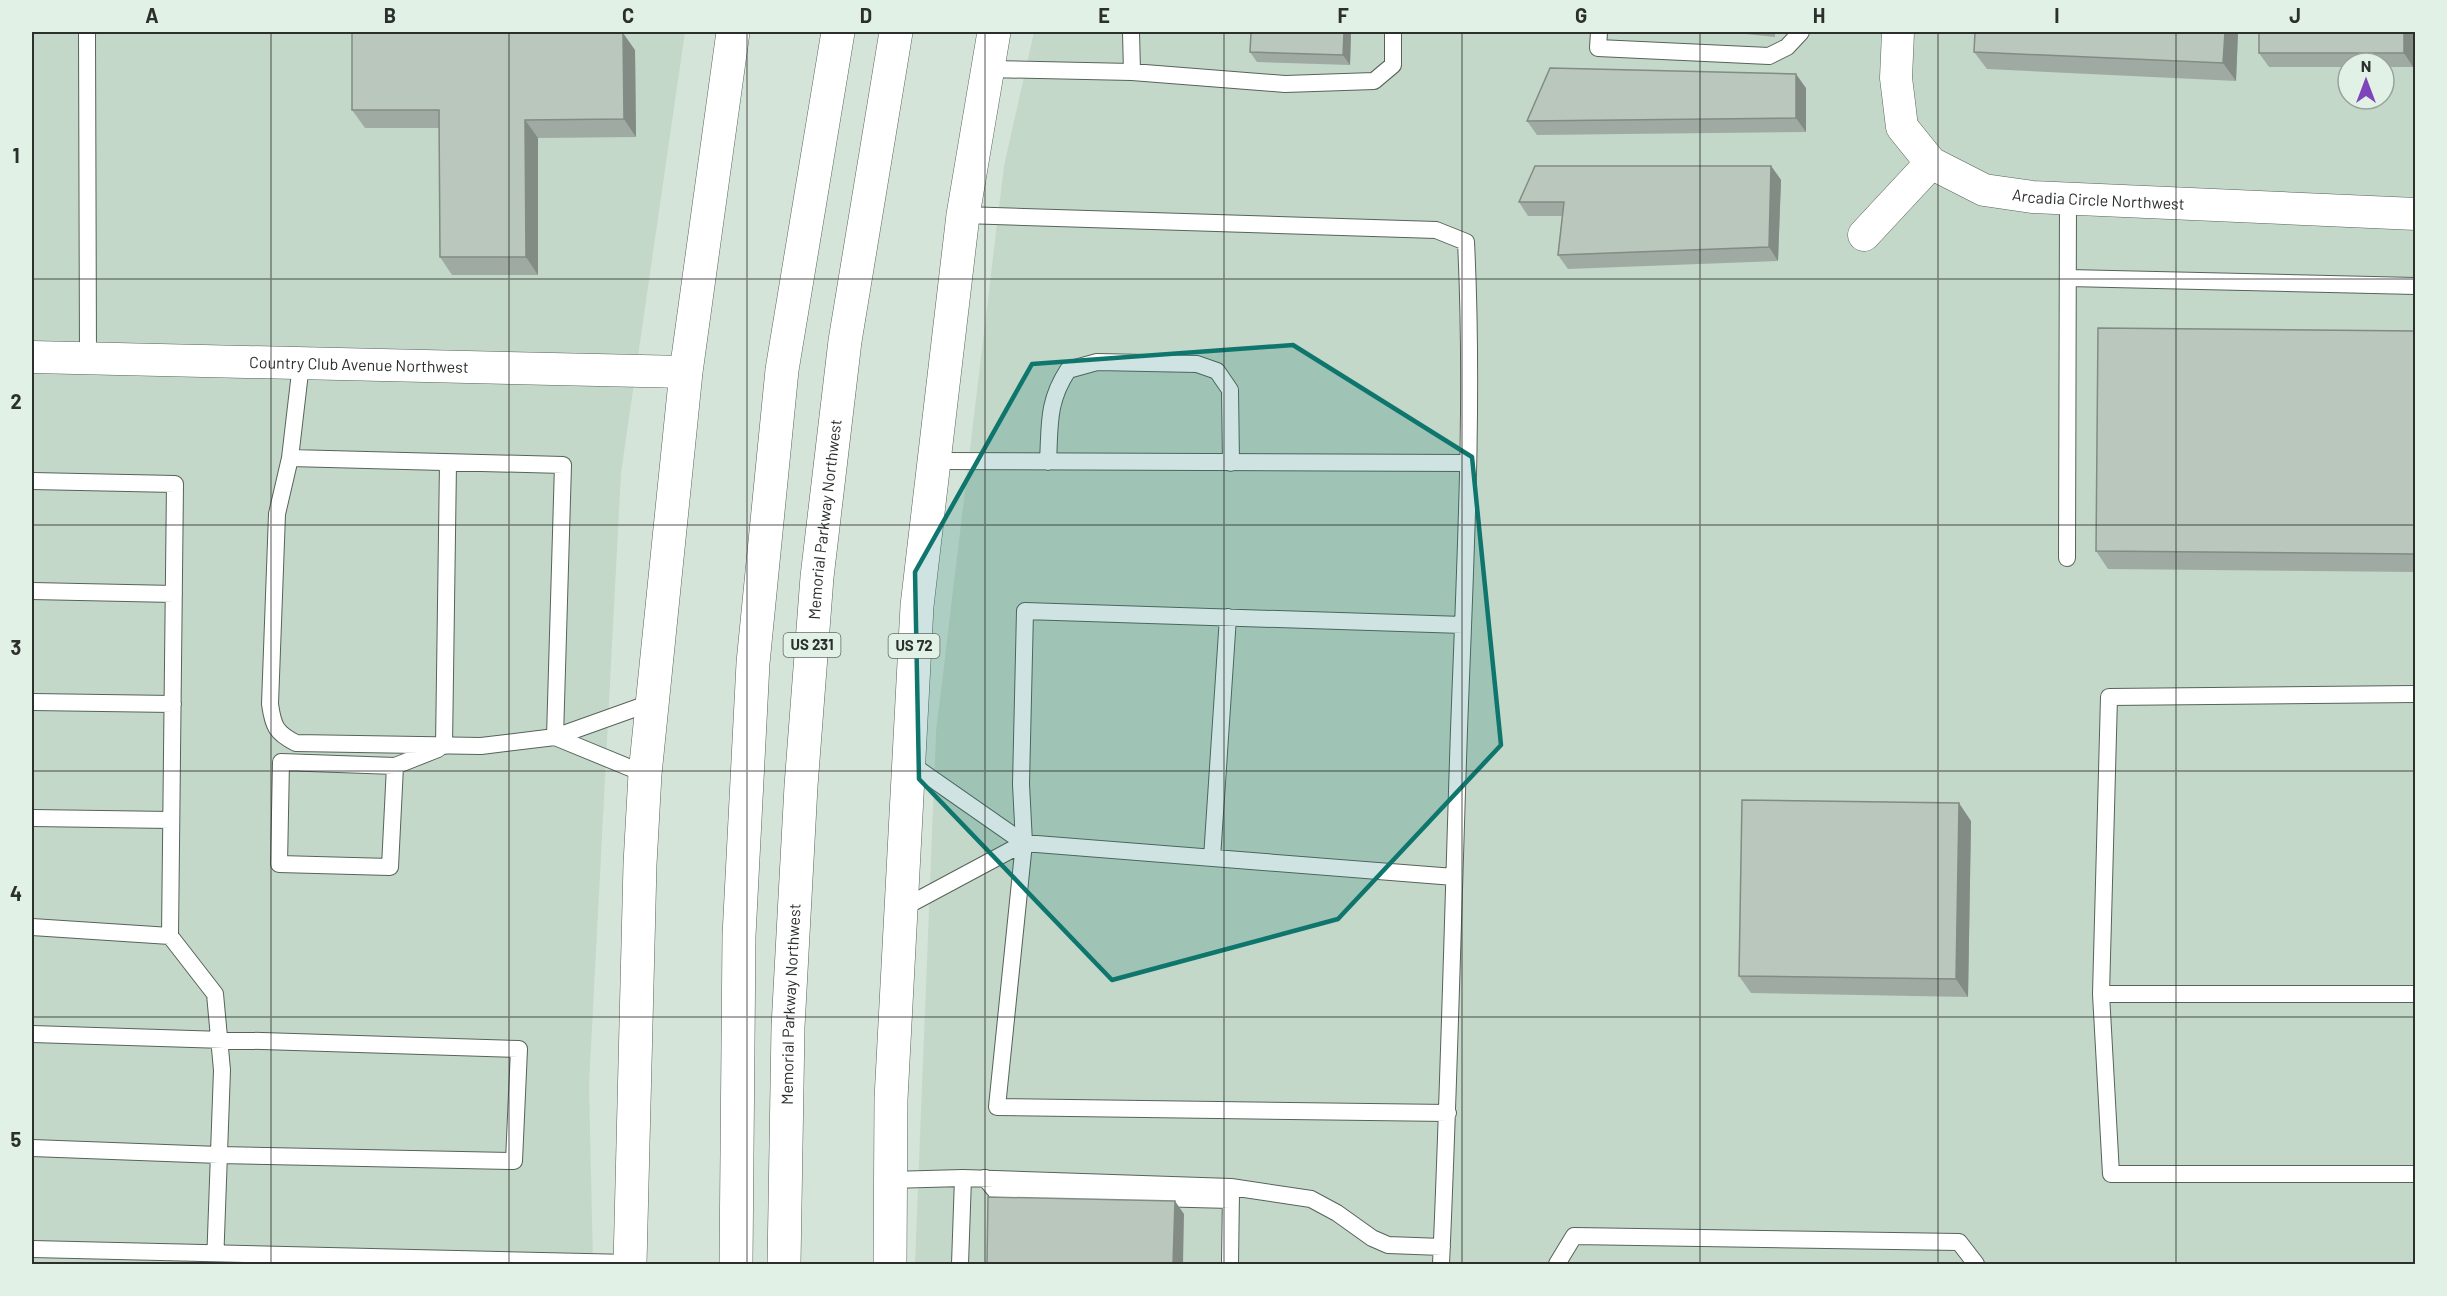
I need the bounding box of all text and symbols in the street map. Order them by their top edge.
text: A [145,3,159,27]
text: B [384,3,396,27]
text: C [622,3,634,27]
text: D [860,3,872,27]
text: E [1098,3,1110,27]
text: F [1337,3,1349,27]
text: G [1575,3,1587,27]
text: H [1813,3,1825,27]
text: I [2054,3,2060,27]
text: J [2289,3,2301,27]
north arrow [2336,51,2396,111]
text: N [2361,56,2371,75]
text: 1 [12,143,20,167]
street label: Arcadia Circle Northwest [2011,184,2185,213]
street label: Country Club Avenue Northwest [249,352,469,376]
text: 2 [10,389,22,413]
street label: Memorial Parkway Northwest [804,418,845,620]
road number: US 231 [784,633,840,657]
road number: US 72 [888,634,940,658]
text: 3 [11,635,21,659]
text: 4 [10,881,22,905]
street label: Memorial Parkway Northwest [777,903,804,1105]
text: 5 [11,1127,22,1151]

